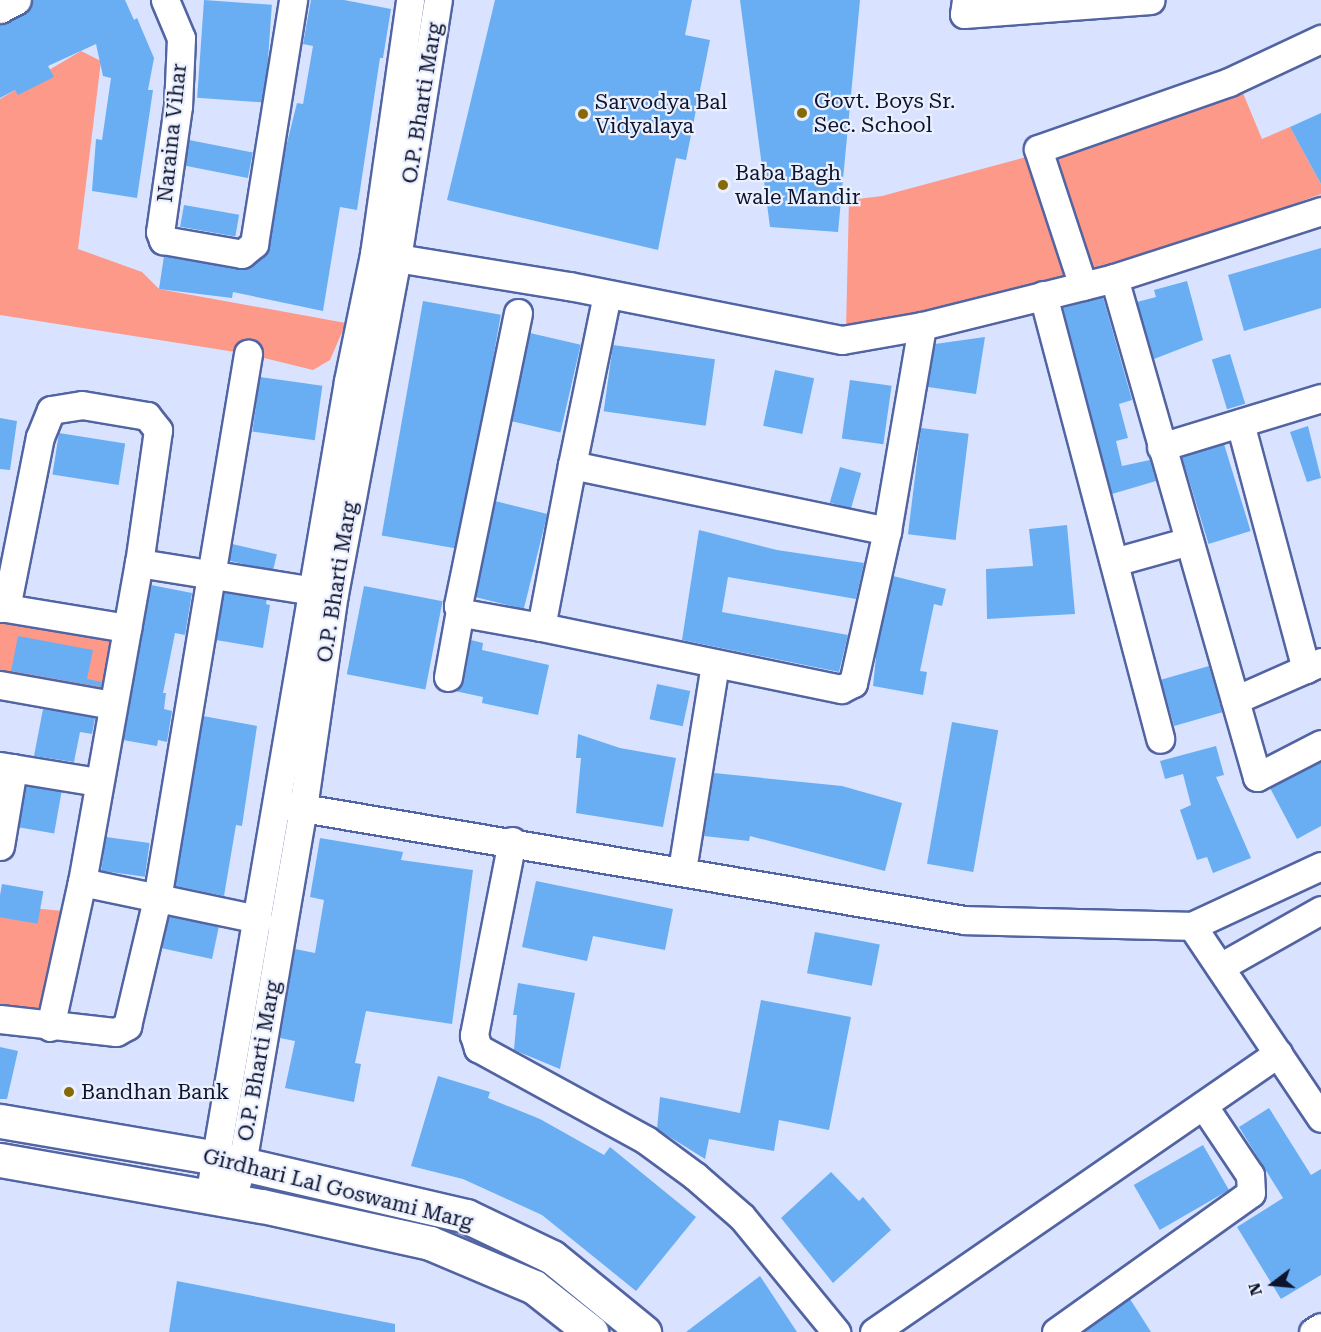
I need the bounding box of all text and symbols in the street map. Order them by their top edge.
street label: O.P. Bharti Marg [397,21,447,185]
street label: Naraina Vihar [152,62,192,204]
place label: Govt. Boys Sr. Sec. School [814,88,955,138]
place label: Sarvodya Bal Vidyalaya [595,89,727,139]
marker: Govt. Boys Sr. Sec. School [795,106,809,120]
marker: Sarvodya Bal Vidyalaya [576,107,590,121]
place label: Baba Bagh wale Mandir [735,160,860,210]
marker: Baba Bagh wale Mandir [716,178,730,192]
street label: O.P. Bharti Marg [312,500,362,664]
street label: O.P. Bharti Marg [232,979,286,1143]
place label: Bandhan Bank [81,1079,229,1105]
marker: Bandhan Bank [62,1085,76,1099]
street label: Girdhari Lal Goswami Marg [200,1143,476,1235]
north arrow [1243,1254,1303,1314]
text: N [1244,1281,1266,1298]

